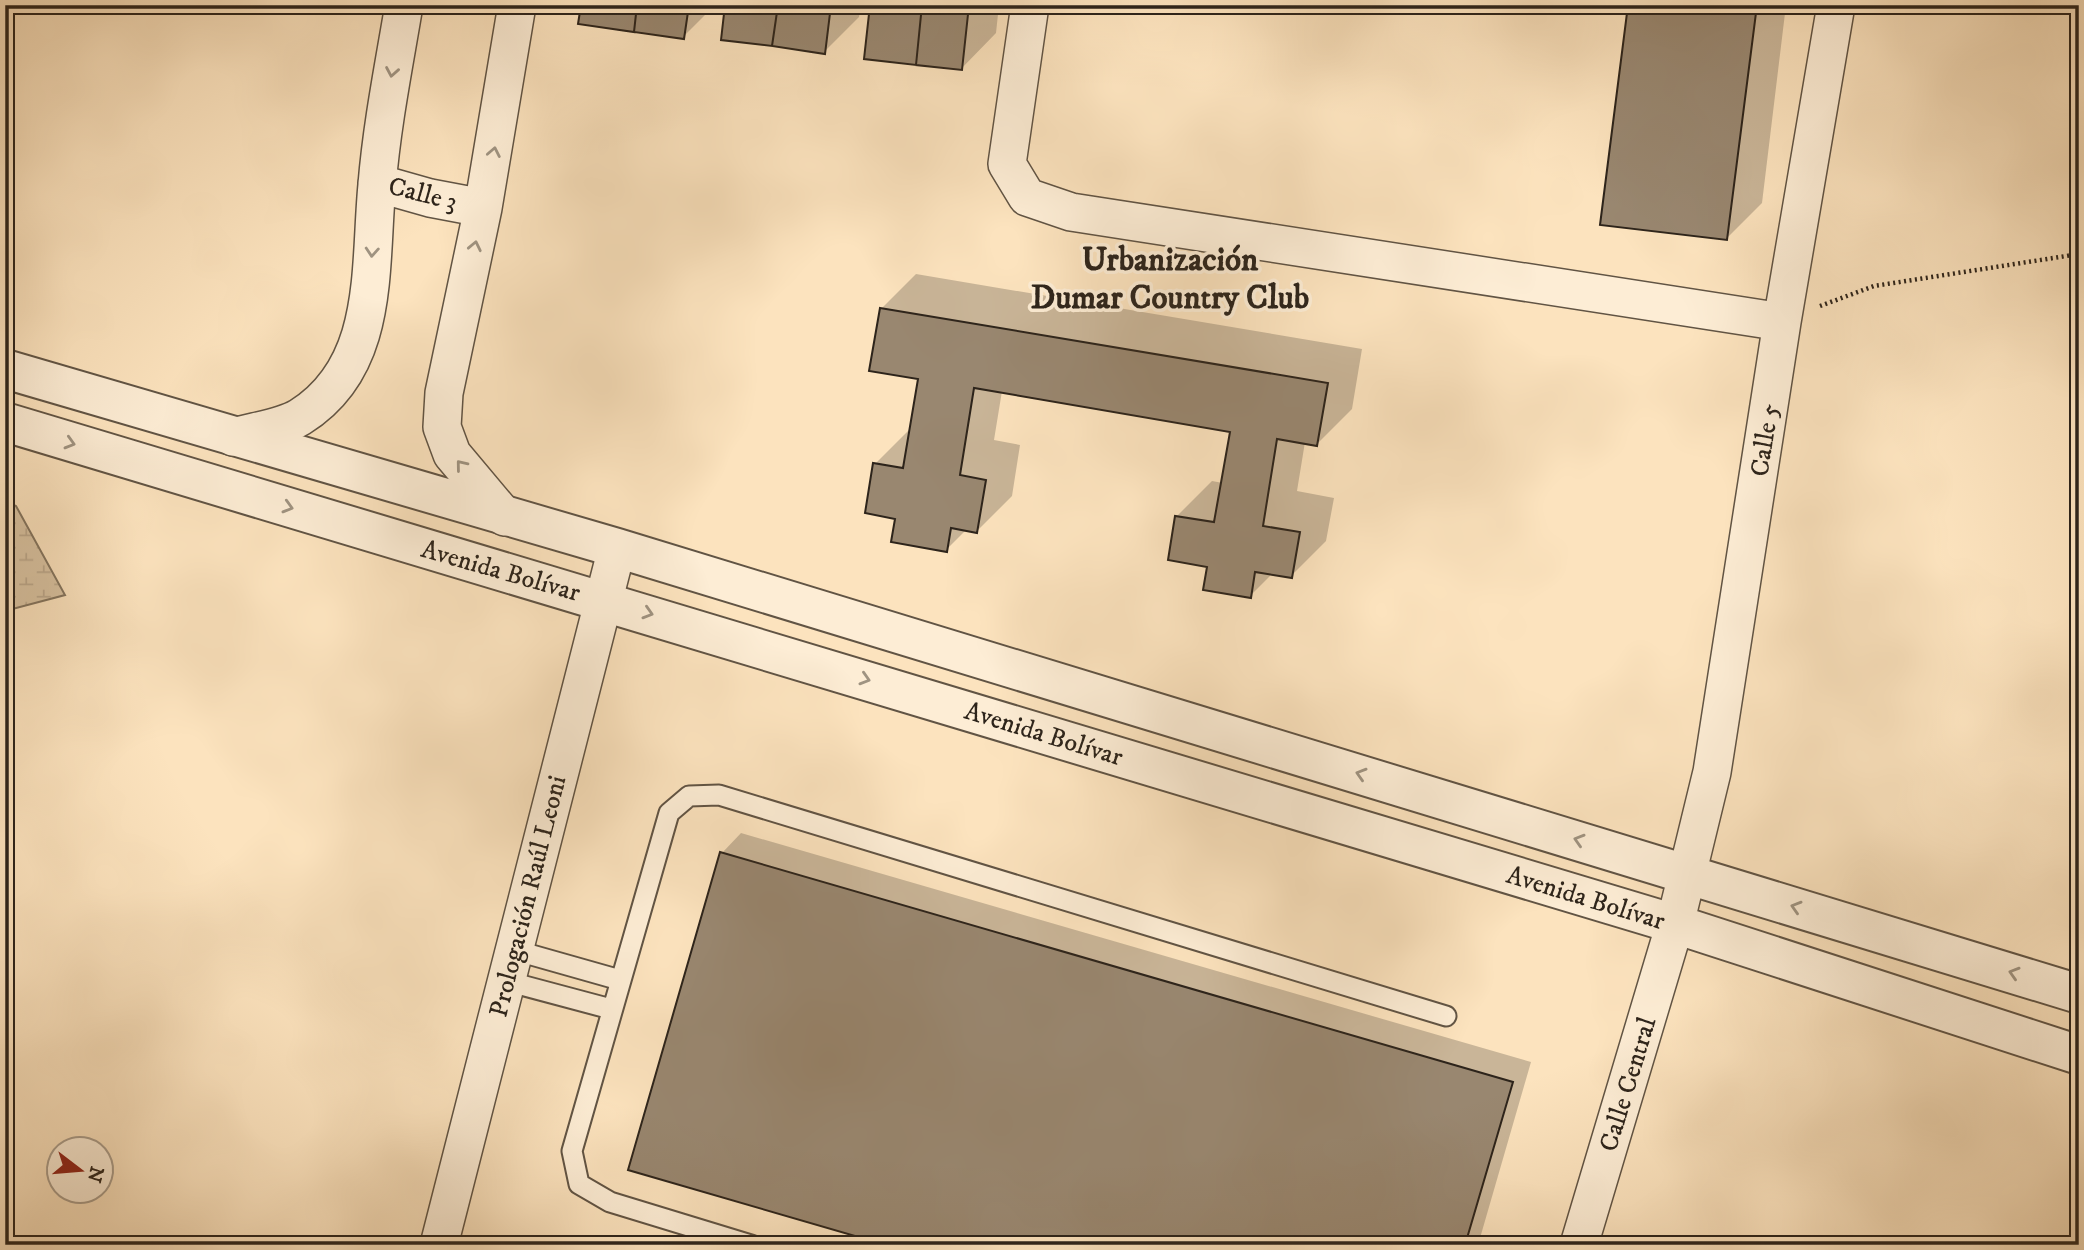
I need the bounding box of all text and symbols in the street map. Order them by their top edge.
one-way arrow [385,67,400,78]
one-way arrow [486,146,501,158]
street label: Calle 3 [385,170,461,219]
one-way arrow [467,240,482,252]
district label: Urbanización Dumar Country Club [1031,240,1309,319]
one-way arrow [365,246,380,257]
street label: Calle 5 [1743,401,1788,479]
one-way arrow [64,434,76,449]
one-way arrow [456,460,469,472]
one-way arrow [282,499,294,514]
street label: Avenida Bolívar [417,533,584,610]
one-way arrow [641,605,653,620]
one-way arrow [859,671,871,686]
street label: Avenida Bolívar [960,695,1127,774]
one-way arrow [1355,768,1367,783]
street label: Prologación Raúl Leoni [482,772,574,1021]
one-way arrow [1573,834,1585,849]
street label: Avenida Bolívar [1502,859,1669,938]
one-way arrow [1791,900,1803,915]
one-way arrow [2008,967,2020,982]
street label: Calle Central [1592,1013,1665,1156]
north arrow [46,1134,116,1204]
text: N [82,1164,108,1185]

